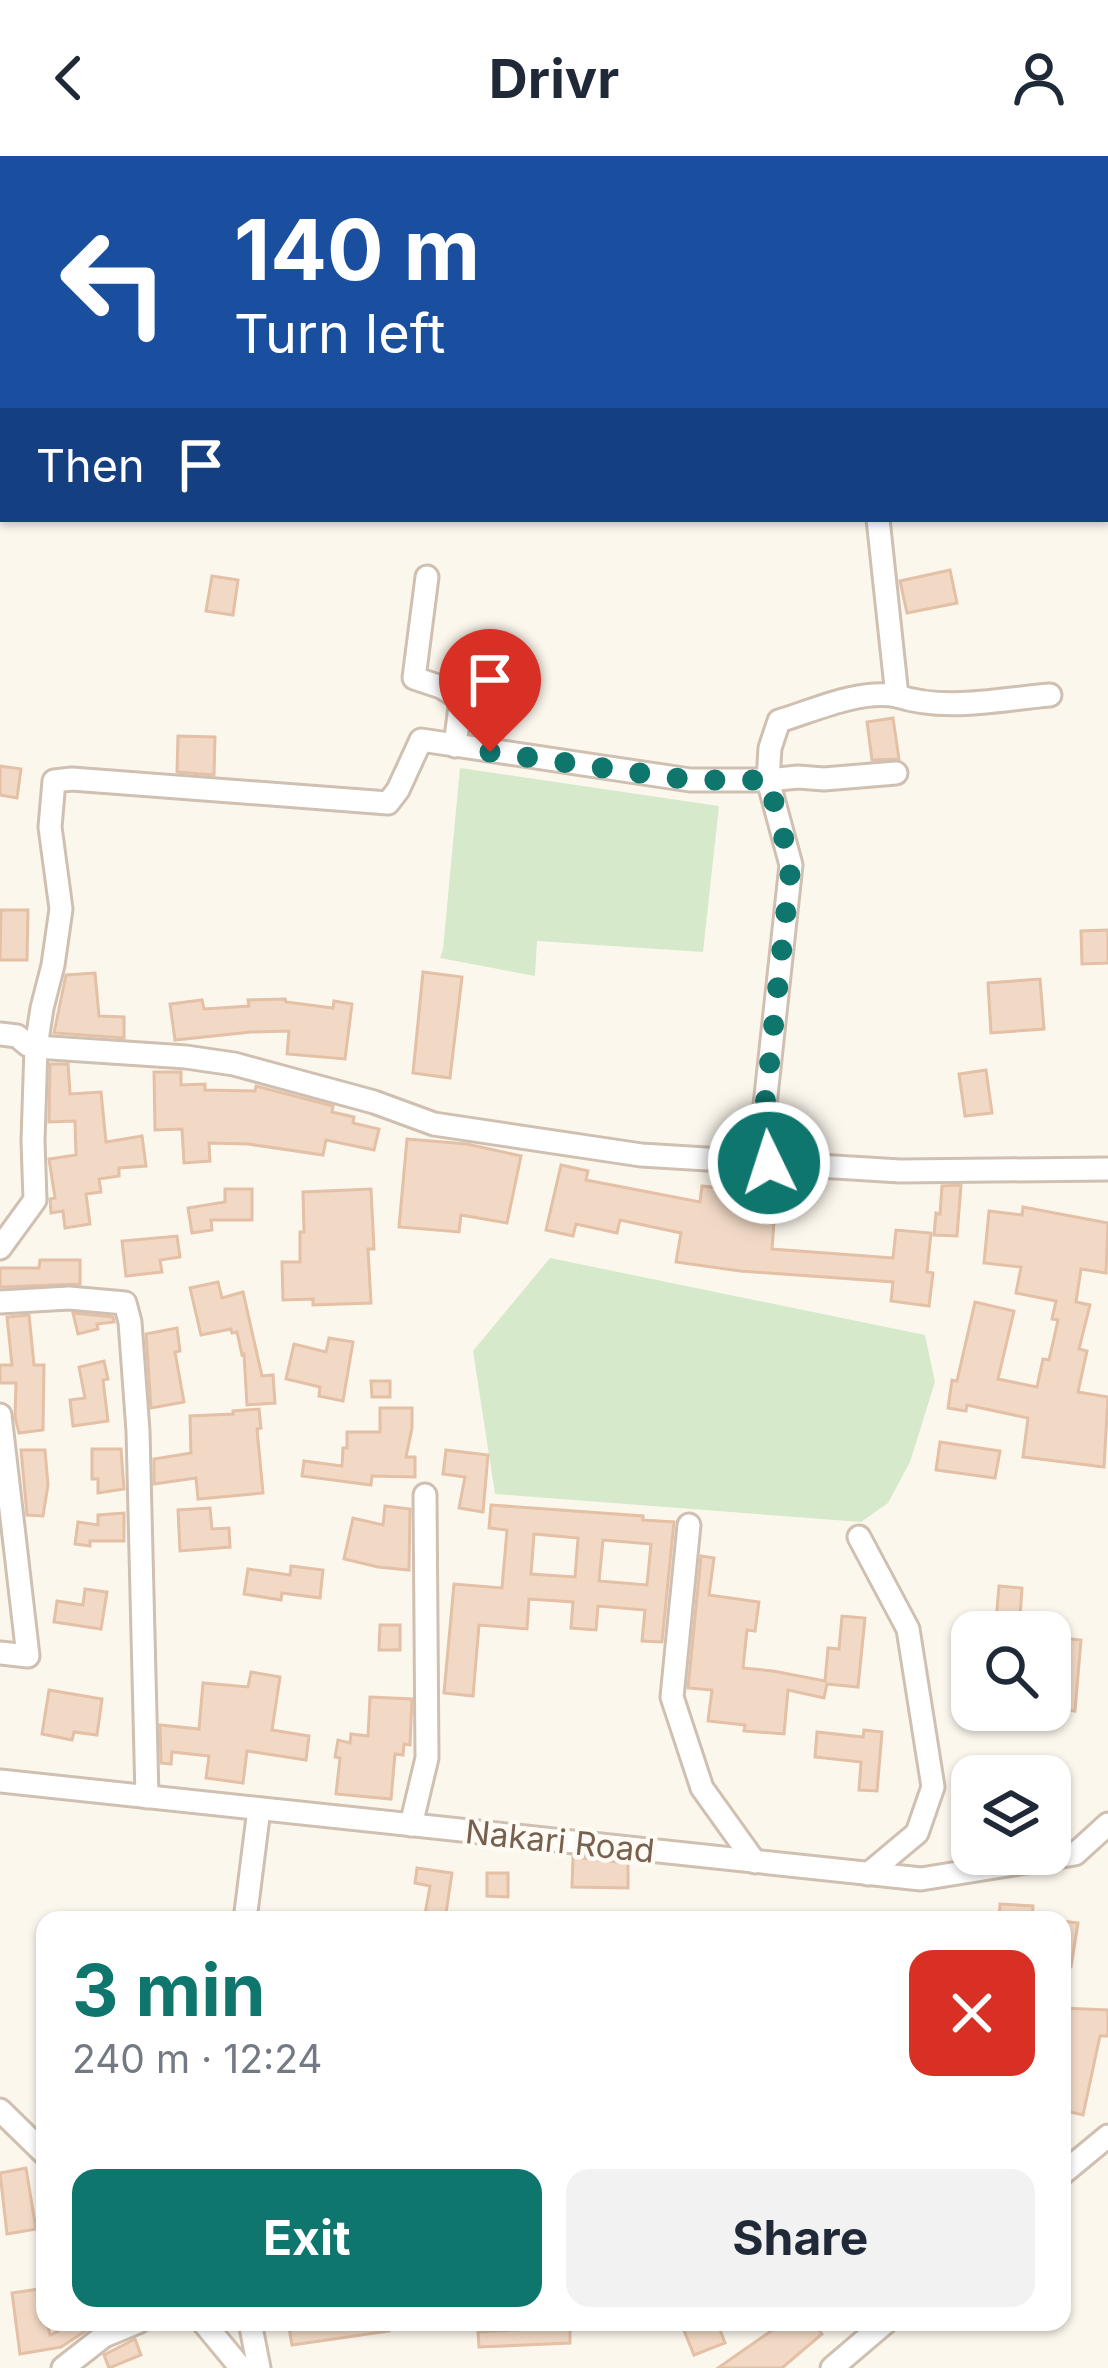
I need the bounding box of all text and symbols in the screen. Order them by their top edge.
icon: back [36,45,102,111]
icon: person [1006,45,1072,111]
text: Drivr [489,46,619,111]
text: 140 m [234,199,480,300]
icon: left [36,204,192,360]
text: Turn left [234,301,445,366]
icon: arrive [168,432,234,498]
text: Then [36,438,144,493]
pin [439,629,541,752]
icon: arrive [457,647,523,713]
position arrow [706,1100,832,1226]
map controls [951,1611,1071,1875]
button: search [951,1611,1071,1731]
button: layers [951,1755,1071,1875]
street label: Nakari Road [463,1811,657,1871]
text: 3 min [72,1946,266,2033]
button: close [909,1950,1035,2076]
text: 240 m · 12:24 [72,2035,323,2082]
button: Exit [72,2169,542,2307]
button: Share [566,2169,1035,2307]

